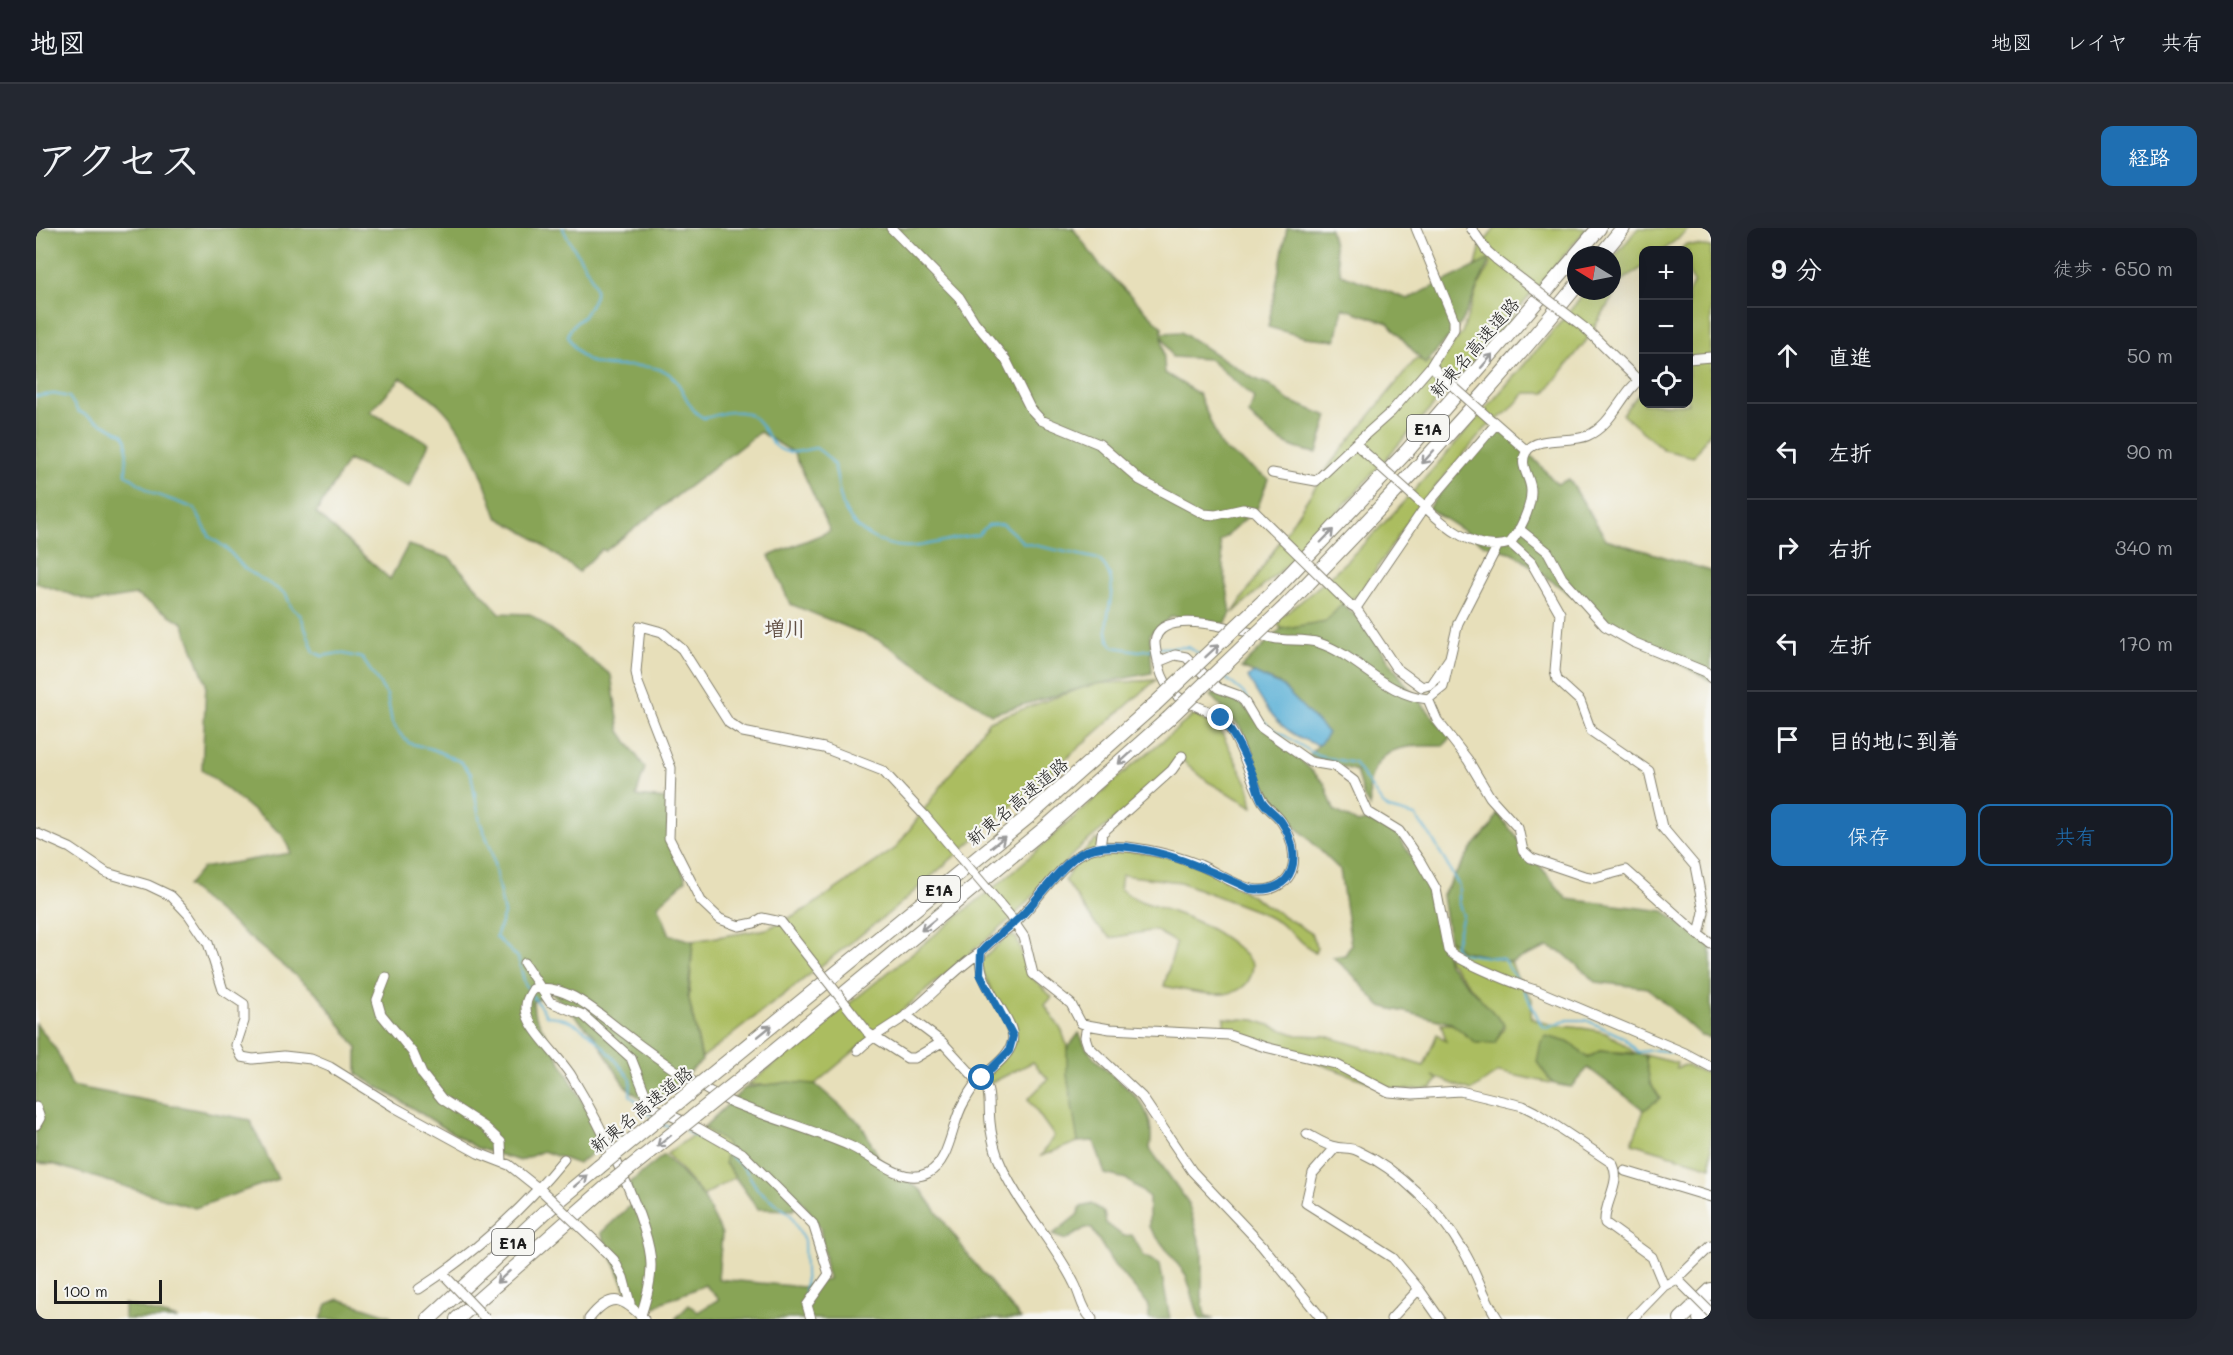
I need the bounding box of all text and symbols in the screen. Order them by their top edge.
text: 地図 [30,24,86,60]
text: 地図 [1991,28,2033,55]
text: レイヤ [2066,28,2128,55]
text: 共有 [2161,28,2203,55]
button: 経路 [2101,126,2197,186]
text: アクセス [36,131,201,186]
north arrow [1567,246,1621,300]
map controls [1639,246,1693,408]
button: + [1639,246,1693,300]
text: 9 分 [1771,252,1822,286]
text: 徒歩 · 650 m [2053,255,2173,281]
street label: 新東名高速道路 [1424,292,1524,402]
button: − [1639,300,1693,354]
icon: ahead [1771,339,1804,372]
text: 直進 [1828,342,1872,371]
text: 50 m [2127,342,2173,368]
one-way arrow [1480,354,1494,369]
button: locate [1639,354,1693,408]
road number: E1A [1407,415,1449,441]
icon: left [1771,435,1804,468]
text: 左折 [1828,438,1872,467]
text: 90 m [2127,438,2173,464]
one-way arrow [1421,449,1435,464]
one-way arrow [1320,529,1334,544]
icon: right [1771,531,1804,564]
text: 右折 [1828,534,1872,563]
text: 340 m [2115,534,2173,560]
district label: 増川 [764,614,806,641]
icon: left [1771,627,1804,660]
text: 左折 [1828,630,1872,659]
text: 170 m [2118,630,2173,656]
one-way arrow [1204,644,1219,658]
route end [1207,704,1233,730]
icon: arrive [1771,723,1804,756]
text: 目的地に到着 [1828,726,1960,755]
street label: 新東名高速道路 [961,751,1073,851]
one-way arrow [1117,751,1132,765]
button: 保存 [1771,804,1966,866]
button: 共有 [1978,804,2173,866]
one-way arrow [990,835,1006,848]
road number: E1A [918,876,960,902]
one-way arrow [920,918,936,931]
one-way arrow [757,1024,773,1037]
street label: 新東名高速道路 [584,1060,698,1158]
route start [968,1064,994,1090]
one-way arrow [656,1135,672,1148]
one-way arrow [573,1175,589,1188]
road number: E1A [492,1229,534,1255]
one-way arrow [496,1270,511,1284]
scale bar [54,1277,162,1304]
text: 100 m [63,1280,108,1301]

